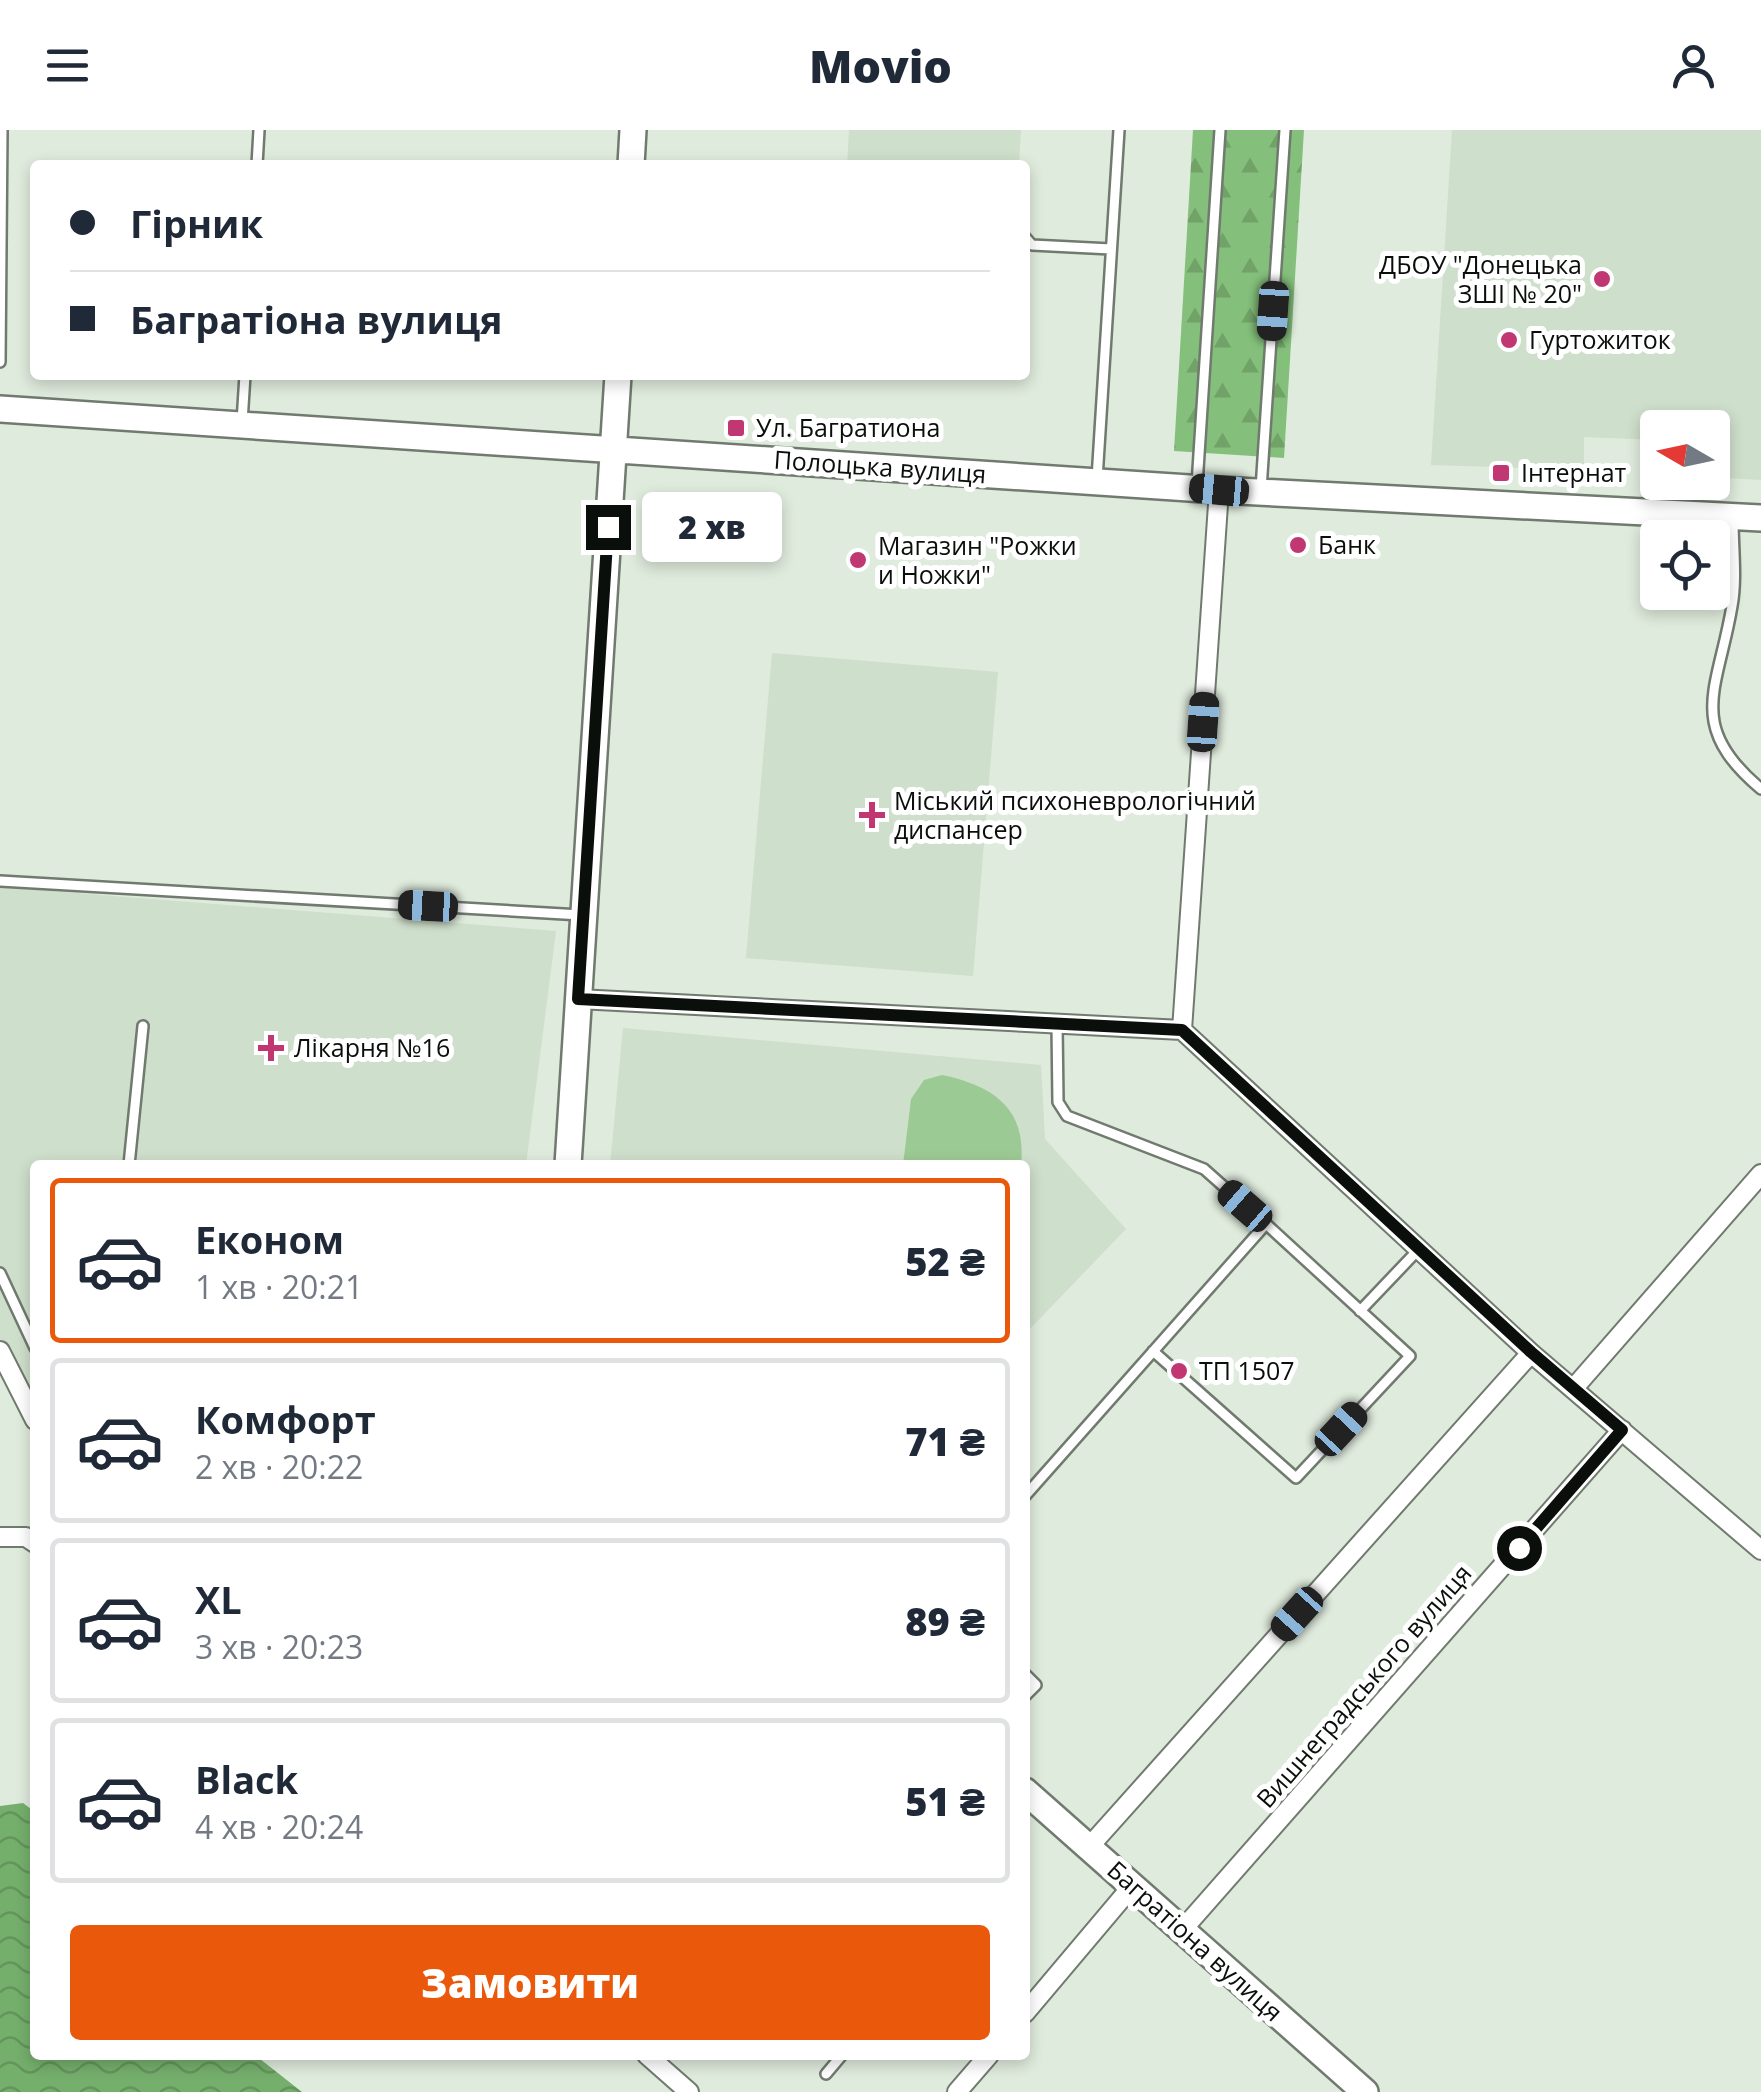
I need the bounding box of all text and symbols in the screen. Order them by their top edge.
text: Movio [809,35,952,96]
icon: menu [40,38,95,93]
icon: person [1666,38,1721,93]
text: Гірник [130,197,263,249]
place label: ДБОУ "Донецька ЗШІ № 20" [1379,247,1582,310]
marker: ДБОУ "Донецька ЗШІ № 20" [1591,268,1613,290]
car [1256,280,1290,342]
text: Багратіона вулиця [130,293,503,345]
place label: Гуртожиток [1529,322,1671,356]
marker: Гуртожиток [1498,329,1520,351]
place label: Ул. Багратиона [756,410,940,444]
north arrow [1640,410,1730,500]
map controls [1640,410,1730,610]
marker: Ул. Багратиона [725,417,747,439]
street label: Полоцька вулиця [773,442,987,490]
place label: Інтернат [1521,455,1627,489]
marker: Інтернат [1490,462,1512,484]
car [1188,472,1250,508]
callout: 2 хв [643,492,783,562]
route end [586,505,631,550]
text: 2 хв [678,505,746,548]
button: locate [1640,520,1730,610]
place label: Банк [1318,527,1376,561]
place label: Магазин "Рожки и Ножки" [878,528,1077,591]
marker: Банк [1287,534,1309,556]
marker: Магазин "Рожки и Ножки" [847,549,869,571]
car [1186,691,1220,753]
place label: Міський психоневрологічний диспансер [894,783,1256,846]
marker: Міський психоневрологічний диспансер [859,802,885,828]
car [397,889,459,923]
place label: Лікарня №16 [294,1030,450,1064]
marker: Лікарня №16 [258,1035,284,1061]
car [1213,1175,1277,1237]
text: Економ [195,1213,344,1265]
icon: car [75,1216,165,1306]
text: 52 ₴ [905,1235,985,1287]
text: 1 хв · 20:21 [195,1265,363,1308]
place label: ТП 1507 [1199,1353,1295,1387]
marker: ТП 1507 [1168,1360,1190,1382]
text: Комфорт [195,1393,376,1445]
icon: car [75,1396,165,1486]
car [1310,1397,1372,1461]
text: 71 ₴ [905,1415,985,1467]
text: 2 хв · 20:22 [195,1445,363,1488]
route start [1497,1526,1542,1571]
street label: Вишнеградського вулиця [1248,1556,1478,1814]
text: XL [195,1573,242,1625]
icon: car [75,1576,165,1666]
car [1266,1582,1328,1646]
text: 89 ₴ [905,1595,985,1647]
text: 3 хв · 20:23 [195,1625,363,1668]
text: Black [195,1753,298,1805]
icon: car [75,1756,165,1846]
text: 51 ₴ [905,1775,985,1827]
text: 4 хв · 20:24 [195,1805,363,1848]
street label: Багратіона вулиця [1101,1852,1291,2028]
button: Замовити [70,1925,990,2040]

